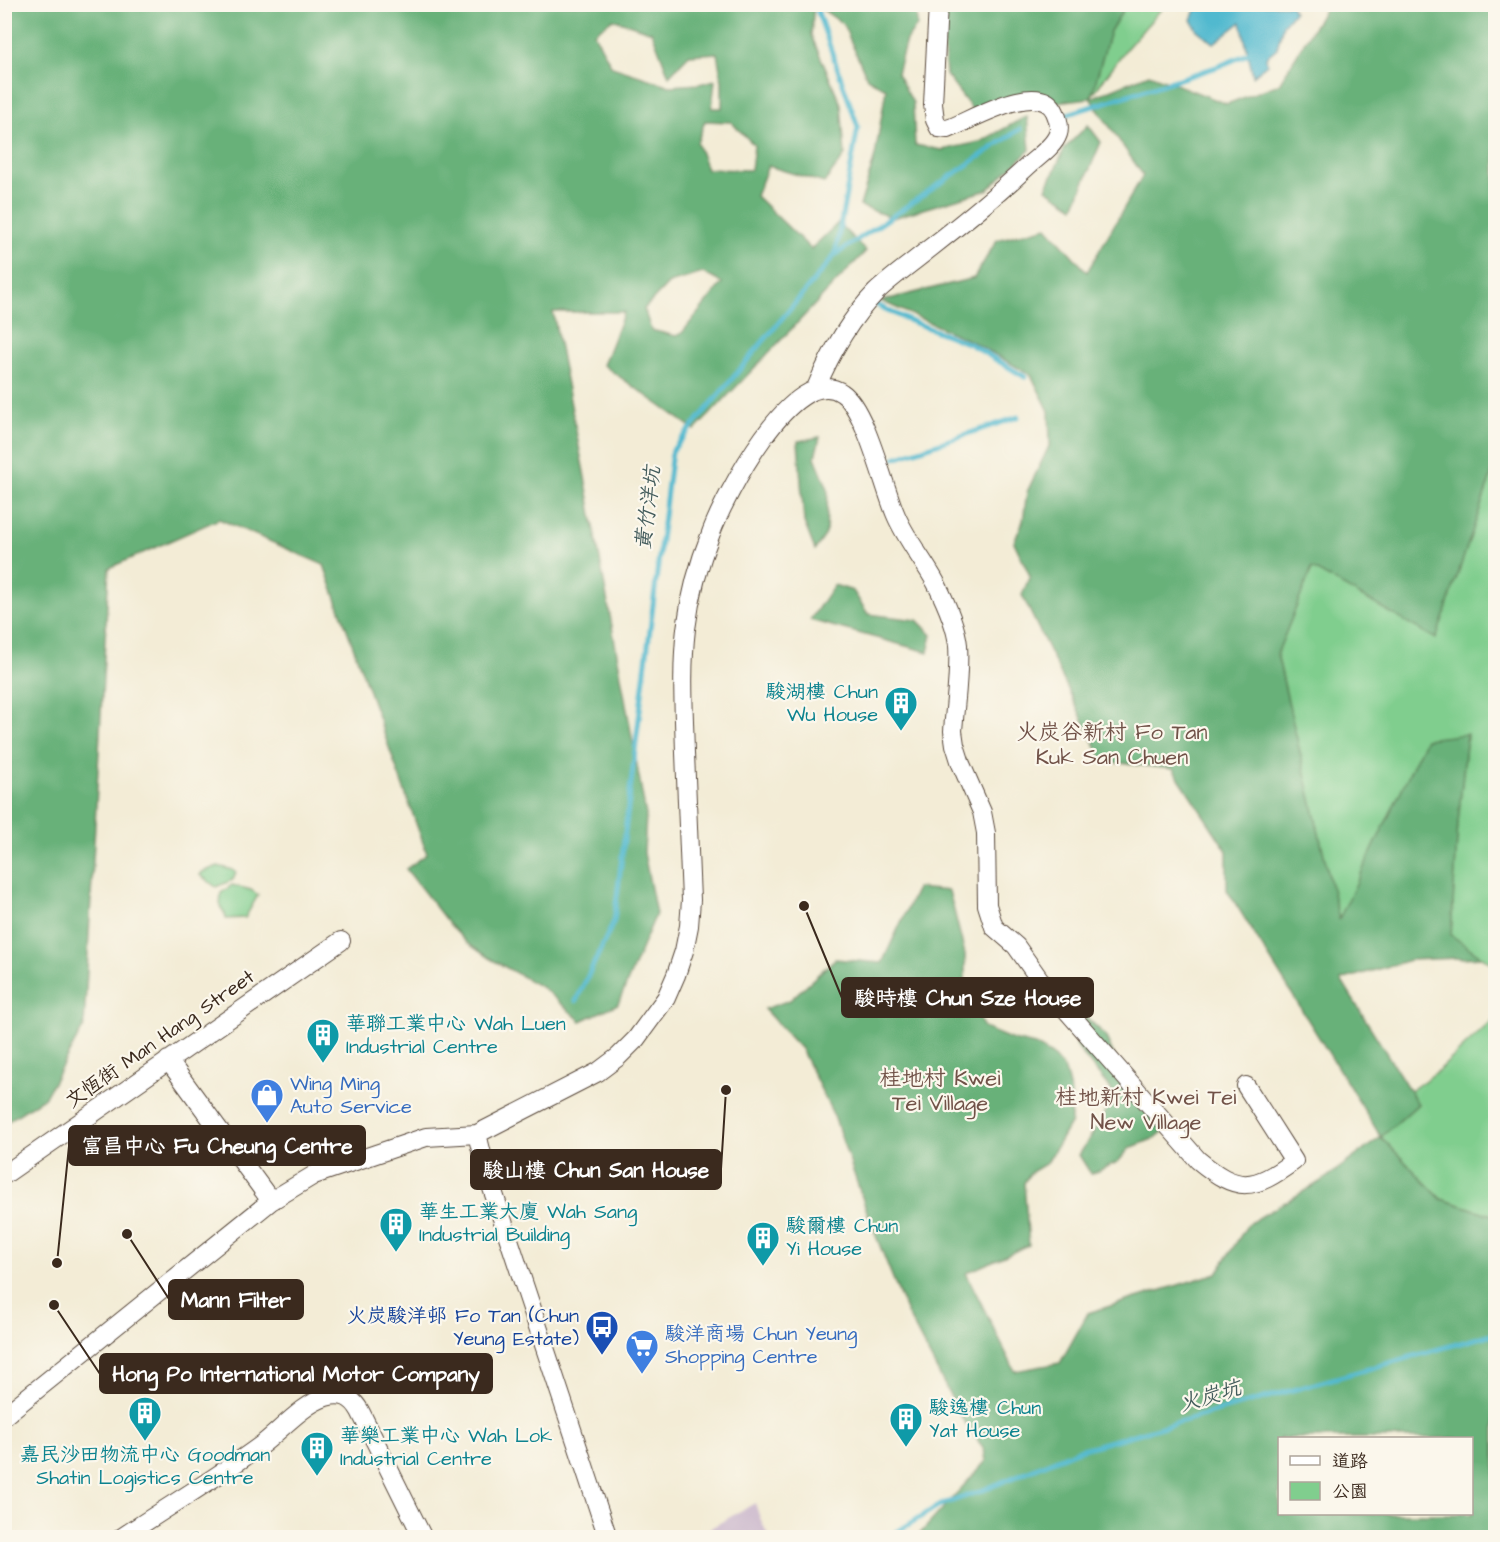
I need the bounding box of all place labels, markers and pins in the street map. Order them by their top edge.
place label: 駿湖樓 Chun Wu House [766,678,878,729]
building icon: 駿湖樓 Chun Wu House [883,685,919,732]
callout: 駿時樓 Chun Sze House [842,978,1093,1017]
place label: 華聯工業中心 Wah Luen Industrial Centre [346,1010,566,1061]
building icon: 華聯工業中心 Wah Luen Industrial Centre [305,1017,341,1064]
place label: Wing Ming Auto Service [290,1070,412,1121]
shop icon: Wing Ming Auto Service [249,1077,285,1124]
callout: 富昌中心 Fu Cheung Centre [69,1126,365,1165]
callout: 駿山樓 Chun San House [471,1150,721,1189]
place label: 華生工業大廈 Wah Sang Industrial Building [419,1198,637,1250]
building icon: 華生工業大廈 Wah Sang Industrial Building [378,1206,414,1253]
place label: 駿爾樓 Chun Yi House [786,1212,898,1263]
building icon: 駿爾樓 Chun Yi House [745,1220,781,1267]
callout: Mann Filter [169,1280,303,1319]
place label: 火炭駿洋邨 Fo Tan (Chun Yeung Estate) [347,1302,579,1354]
bus stop icon: 火炭駿洋邨 Fo Tan (Chun Yeung Estate) [584,1309,620,1356]
place label: 駿洋商場 Chun Yeung Shopping Centre [665,1320,857,1372]
supermarket icon: 駿洋商場 Chun Yeung Shopping Centre [624,1328,660,1375]
callout: Hong Po International Motor Company [100,1354,492,1393]
place label: 駿逸樓 Chun Yat House [929,1394,1041,1445]
building icon: 嘉民沙田物流中心 Goodman Shatin Logistics Centre [127,1395,163,1442]
building icon: 駿逸樓 Chun Yat House [888,1401,924,1448]
place label: 華樂工業中心 Wah Lok Industrial Centre [340,1422,552,1473]
building icon: 華樂工業中心 Wah Lok Industrial Centre [299,1430,335,1477]
place label: 嘉民沙田物流中心 Goodman Shatin Logistics Centre [20,1441,270,1493]

